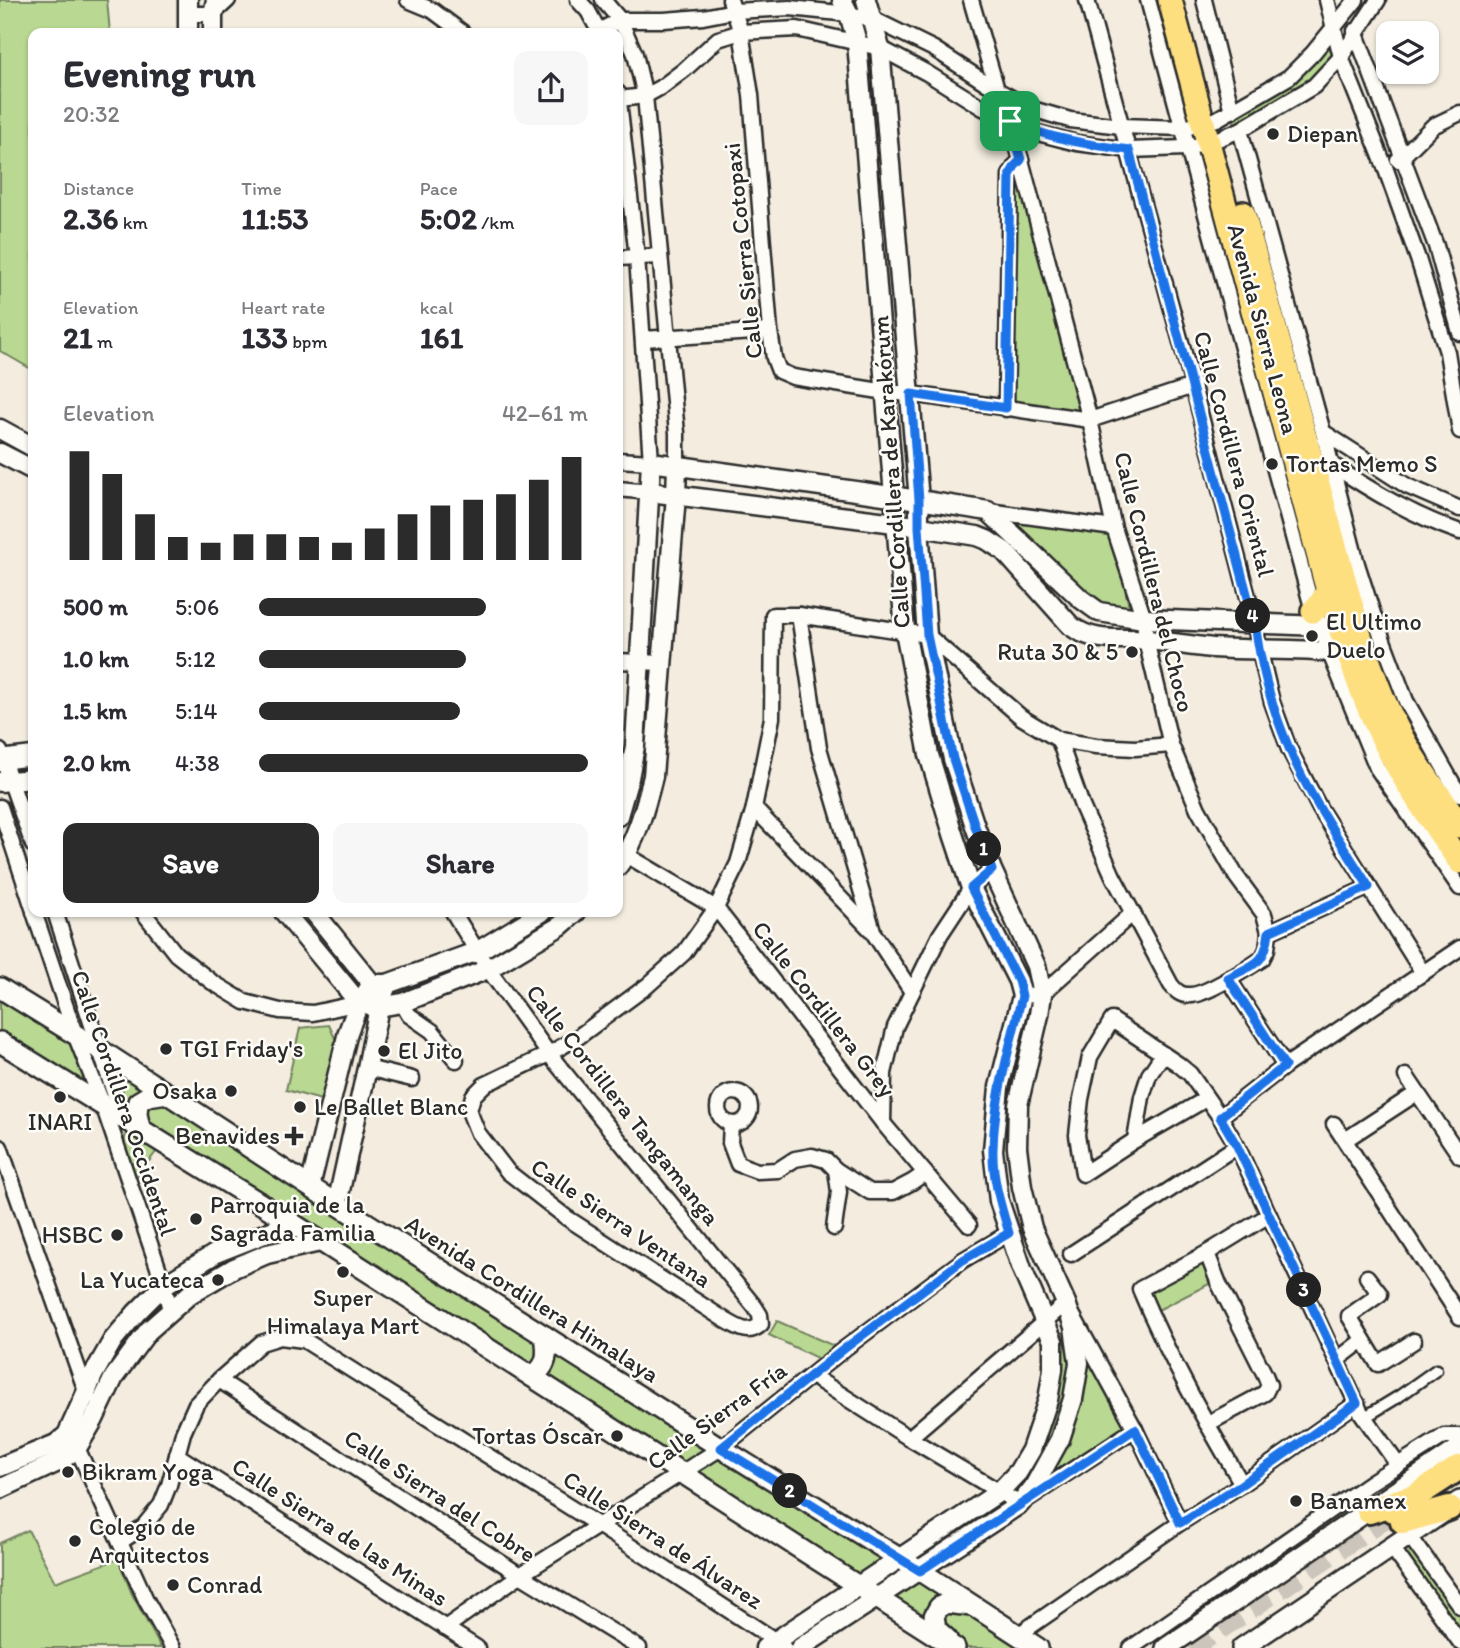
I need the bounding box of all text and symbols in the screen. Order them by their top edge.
map controls [1376,21,1439,84]
button: layers [1376,21,1439,84]
text: Evening run [63,51,256,97]
button: share [514,51,588,125]
pin [980,91,1040,151]
text: 20:32 [63,100,120,128]
icon: arrive [991,102,1029,140]
place label: Diepan [1287,119,1359,148]
marker: Diepan [1265,126,1281,142]
street label: Calle Sierra Cotopaxi [717,142,768,360]
text: Distance [63,177,134,200]
text: Time [241,177,282,200]
text: Pace [420,177,458,200]
text: 2.36 [63,200,118,237]
text: 11:53 [241,200,309,237]
text: 5:02 [420,200,477,237]
text: km [118,211,148,234]
text: /km [477,211,514,234]
street label: Avenida Sierra Leona [1221,220,1306,438]
text: Elevation [63,296,139,319]
text: Heart rate [241,296,325,319]
text: kcal [420,296,453,319]
street label: Calle Cordillera de Karakórum [865,315,916,629]
text: 21 [63,319,93,356]
text: 133 [241,319,288,356]
text: 161 [420,319,463,356]
street label: Calle Cordillera Oriental [1188,328,1281,580]
text: m [93,330,113,353]
text: bpm [288,330,327,353]
text: Elevation [63,399,154,427]
text: 42–61 m [502,399,588,427]
street label: Calle Cordillera del Choco [1108,449,1201,715]
place label: Tortas Memo S [1286,449,1438,478]
marker: Tortas Memo S [1264,456,1280,472]
text: 500 m [63,593,128,621]
text: 5:06 [175,593,219,621]
pin: 4 [1236,598,1270,634]
text: 4 [1247,604,1258,627]
place label: El Ultimo Duelo [1326,607,1422,664]
marker: El Ultimo Duelo [1304,628,1320,644]
place label: Ruta 30 & 5 [997,637,1118,666]
marker: Ruta 30 & 5 [1124,644,1140,660]
text: 1.0 km [63,645,129,673]
text: 5:12 [175,645,215,673]
text: 1.5 km [63,697,127,725]
text: 5:14 [175,697,217,725]
text: 2.0 km [63,749,131,777]
text: 4:38 [175,749,220,777]
button: Save [63,823,319,903]
button: Share [333,823,588,903]
pin: 1 [967,832,1002,866]
text: 1 [979,837,988,860]
street label: Calle Cordillera Grey [747,915,903,1103]
street label: Calle Cordillera Occidental [65,966,184,1239]
street label: Calle Cordillera Tangamanga [520,978,727,1231]
place label: TGI Friday's [180,1034,303,1063]
place label: El Jito [398,1036,463,1065]
marker: TGI Friday's [158,1041,174,1057]
marker: El Jito [376,1043,392,1059]
place label: Osaka [152,1076,217,1105]
marker: Osaka [223,1083,239,1099]
marker: INARI [52,1089,68,1105]
place label: Le Ballet Blanc [314,1092,468,1121]
marker: Le Ballet Blanc [292,1099,308,1115]
place label: INARI [28,1107,92,1136]
place label: Benavides [175,1121,280,1150]
marker: Benavides [286,1128,302,1144]
street label: Calle Sierra Ventana [526,1152,717,1294]
place label: Parroquia de la Sagrada Familia [210,1190,376,1247]
street label: Avenida Cordillera Himalaya [400,1209,665,1389]
marker: Parroquia de la Sagrada Familia [188,1211,204,1227]
place label: HSBC [42,1220,103,1249]
marker: HSBC [109,1227,125,1243]
marker: Super Himalaya Mart [335,1264,351,1280]
place label: La Yucateca [80,1265,204,1294]
marker: La Yucateca [210,1272,226,1288]
pin: 3 [1286,1272,1322,1308]
text: 3 [1298,1278,1309,1301]
place label: Super Himalaya Mart [267,1283,419,1340]
street label: Calle Sierra Fría [641,1355,793,1476]
place label: Tortas Óscar [472,1421,603,1450]
street label: Calle Sierra del Cobre [339,1423,542,1568]
marker: Tortas Óscar [609,1428,625,1444]
street label: Calle Sierra de las Minas [227,1451,454,1612]
place label: Bikram Yoga [82,1457,214,1486]
marker: Bikram Yoga [60,1464,76,1480]
street label: Calle Sierra de Álvarez [558,1464,769,1615]
pin: 2 [772,1474,808,1508]
text: 2 [785,1479,795,1502]
place label: Banamex [1310,1486,1406,1515]
marker: Banamex [1288,1493,1304,1509]
place label: Colegio de Arquitectos [89,1512,209,1569]
marker: Colegio de Arquitectos [67,1533,83,1549]
place label: Conrad [187,1570,262,1599]
marker: Conrad [165,1577,181,1593]

